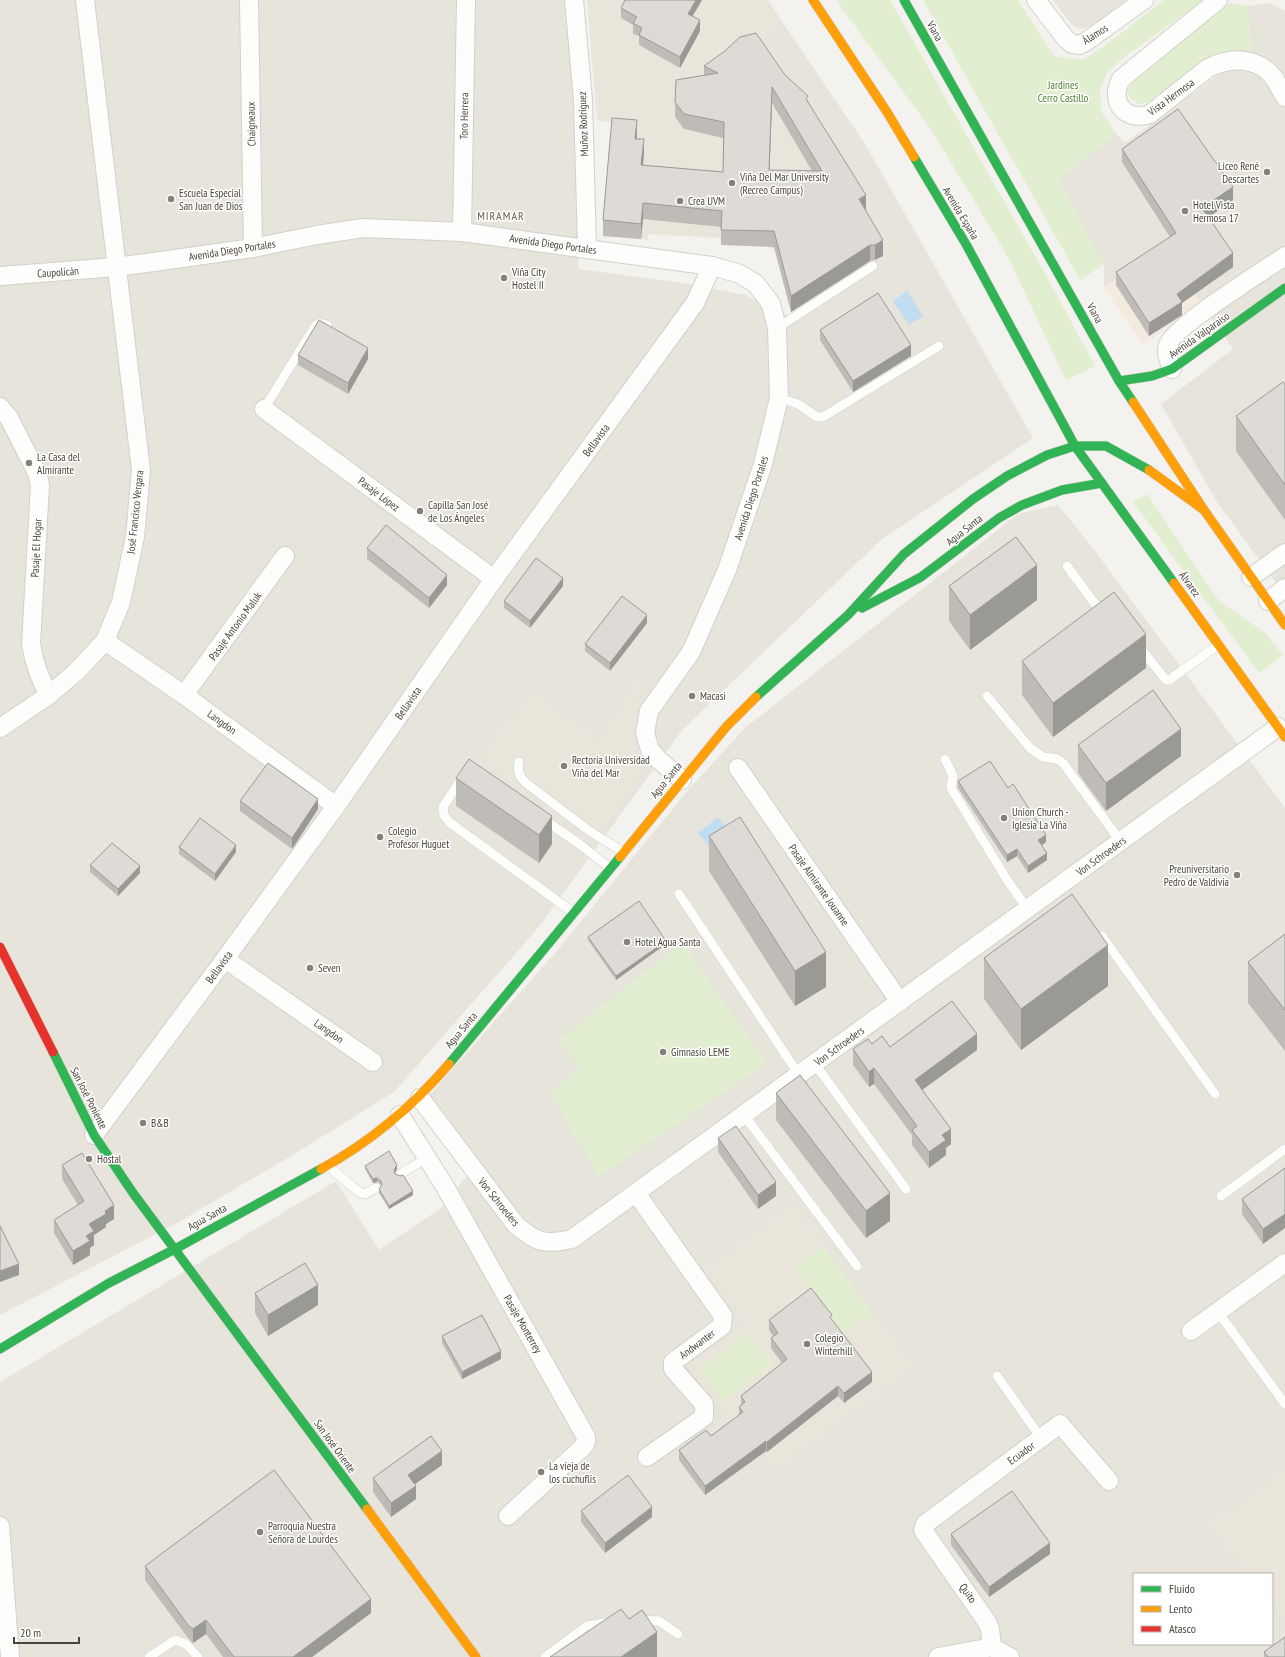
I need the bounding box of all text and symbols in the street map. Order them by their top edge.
street label: Viana [923,18,946,44]
street label: Álamos [1080,20,1111,47]
street label: Vista Hermosa [1144,75,1197,119]
park label: Jardines Cerro Castillo [1038,78,1089,105]
street label: Muñoz Rodríguez [575,91,591,157]
street label: Toro Herrera [457,92,471,140]
street label: Chaigneaux [244,101,258,146]
place label: Liceo René Descartes [1218,159,1259,186]
marker: Liceo René Descartes [1262,167,1272,177]
place label: Viña Del Mar University (Recreo Campus) [739,170,830,197]
marker: Viña Del Mar University (Recreo Campus) [727,178,737,188]
street label: Avenida España [940,184,982,242]
place label: Escuela Especial San Juan de Dios [179,186,243,213]
marker: Escuela Especial San Juan de Dios [166,194,176,204]
place label: Crea UVM [688,194,725,208]
marker: Crea UVM [675,196,685,206]
place label: Hotel Vista Hermosa 17 [1193,198,1239,225]
marker: Hotel Vista Hermosa 17 [1180,206,1190,216]
district label: MIRAMAR [477,208,525,223]
street label: Avenida Diego Portales [509,231,598,257]
street label: Avenida Diego Portales [188,236,277,264]
street label: Caupolicán [37,264,79,280]
place label: Viña City Hostel II [511,265,546,292]
marker: Viña City Hostel II [499,273,509,283]
street label: Viana [1083,300,1106,326]
street label: Avenida Valparaíso [1166,309,1232,361]
street label: Bellavista [579,421,613,459]
place label: La Casa del Almirante [37,450,80,477]
street label: Avenida Diego Portales [731,454,771,542]
marker: La Casa del Almirante [24,458,34,468]
street label: José Francisco Vergara [124,469,146,556]
street label: Pasaje López [355,474,403,514]
place label: Capilla San José de Los Ángeles [428,498,489,525]
marker: Capilla San José de Los Ángeles [415,506,425,516]
street label: Agua Santa [943,511,985,549]
street label: Pasaje El Hogar [27,518,45,578]
street label: Álvarez [1176,569,1204,599]
street label: Pasaje Antonio Maluk [205,588,265,663]
street label: Bellavista [392,684,424,722]
place label: Macasi [700,689,726,703]
marker: Macasi [687,691,697,701]
street label: Langdon [205,707,239,737]
place label: Rectoría Universidad Viña del Mar [571,753,650,780]
street label: Agua Santa [647,759,685,801]
marker: Rectoría Universidad Viña del Mar [559,761,569,771]
place label: Union Church - Iglesia La Viña [1012,805,1069,832]
marker: Union Church - Iglesia La Viña [999,813,1009,823]
place label: Colegio Profesor Huguet [388,824,449,851]
marker: Colegio Profesor Huguet [375,832,385,842]
street label: Von Schroeders [1073,833,1129,879]
street label: Pasaje Almirante Jouanne [786,842,853,929]
place label: Preuniversitario Pedro de Valdivia [1164,862,1229,889]
marker: Preuniversitario Pedro de Valdivia [1232,870,1242,880]
place label: Hotel Agua Santa [635,935,700,949]
marker: Hotel Agua Santa [622,937,632,947]
street label: Bellavista [202,948,236,986]
place label: Seven [318,961,341,975]
marker: Seven [305,963,315,973]
street label: Agua Santa [442,1009,480,1051]
street label: Langdon [312,1016,347,1046]
street label: Von Schroeders [811,1023,867,1069]
place label: Gimnasio LEME [671,1045,730,1059]
marker: Gimnasio LEME [658,1047,668,1057]
street label: San José Poniente [67,1065,111,1132]
place label: B&B [151,1116,169,1130]
marker: B&B [138,1118,148,1128]
place label: Hostal [97,1152,122,1166]
marker: Hostal [84,1154,94,1164]
street label: Von Schroeders [475,1174,523,1229]
street label: Agua Santa [185,1201,229,1233]
street label: Pasaje Monterrey [501,1292,546,1356]
street label: Andwanter [676,1326,718,1362]
place label: Colegio Winterhill [815,1331,853,1358]
marker: Colegio Winterhill [802,1339,812,1349]
street label: San José Oriente [311,1417,359,1476]
street label: Ecuador [1005,1438,1037,1468]
place label: La vieja de los cuchuflis [549,1459,596,1486]
marker: La vieja de los cuchuflis [536,1467,546,1477]
place label: Parroquia Nuestra Señora de Lourdes [268,1519,338,1546]
marker: Parroquia Nuestra Señora de Lourdes [255,1527,265,1537]
legend [1133,1573,1273,1645]
street label: Quito [956,1580,980,1606]
text: Fluido [1169,1581,1195,1596]
text: Lento [1169,1601,1192,1616]
scale bar [14,1619,79,1645]
text: Atasco [1169,1621,1196,1636]
text: 20 m [20,1625,41,1640]

